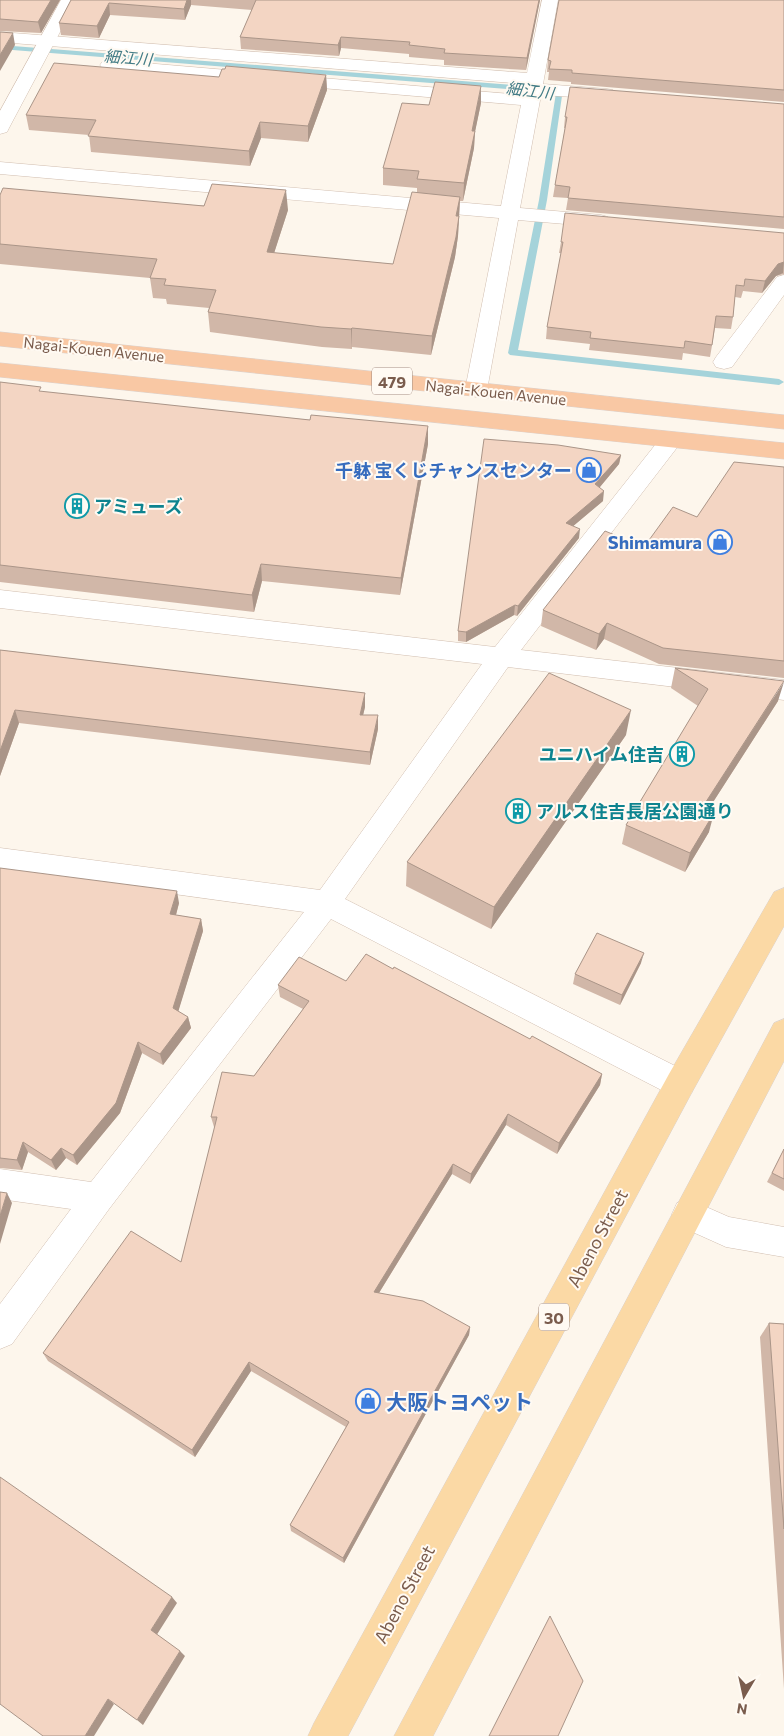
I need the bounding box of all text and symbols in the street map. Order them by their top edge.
water label: 細江川 [103,45,155,69]
water label: 細江川 [505,78,557,103]
street label: Nagai-Kouen Avenue [23,333,165,365]
road number: 479 [372,368,412,394]
street label: Nagai-Kouen Avenue [425,376,567,408]
shop icon: 千躰 宝くじチャンスセンター [576,457,602,483]
place label: 千躰 宝くじチャンスセンター [335,459,572,481]
building icon: アミューズ [64,493,90,519]
place label: アミューズ [94,495,183,517]
shop icon: Shimamura [707,529,733,555]
place label: Shimamura [608,531,702,553]
building icon: ユニハイム住吉 [669,741,695,767]
place label: ユニハイム住吉 [539,743,664,765]
building icon: アルス住吉長居公園通り [505,798,531,824]
place label: アルス住吉長居公園通り [536,800,734,822]
street label: Abeno Street [562,1185,632,1291]
road number: 30 [539,1304,569,1330]
shop icon: 大阪トヨペット [355,1388,381,1414]
place label: 大阪トヨペット [386,1389,533,1414]
street label: Abeno Street [369,1541,439,1647]
north arrow [719,1671,769,1721]
text: N [735,1700,748,1719]

